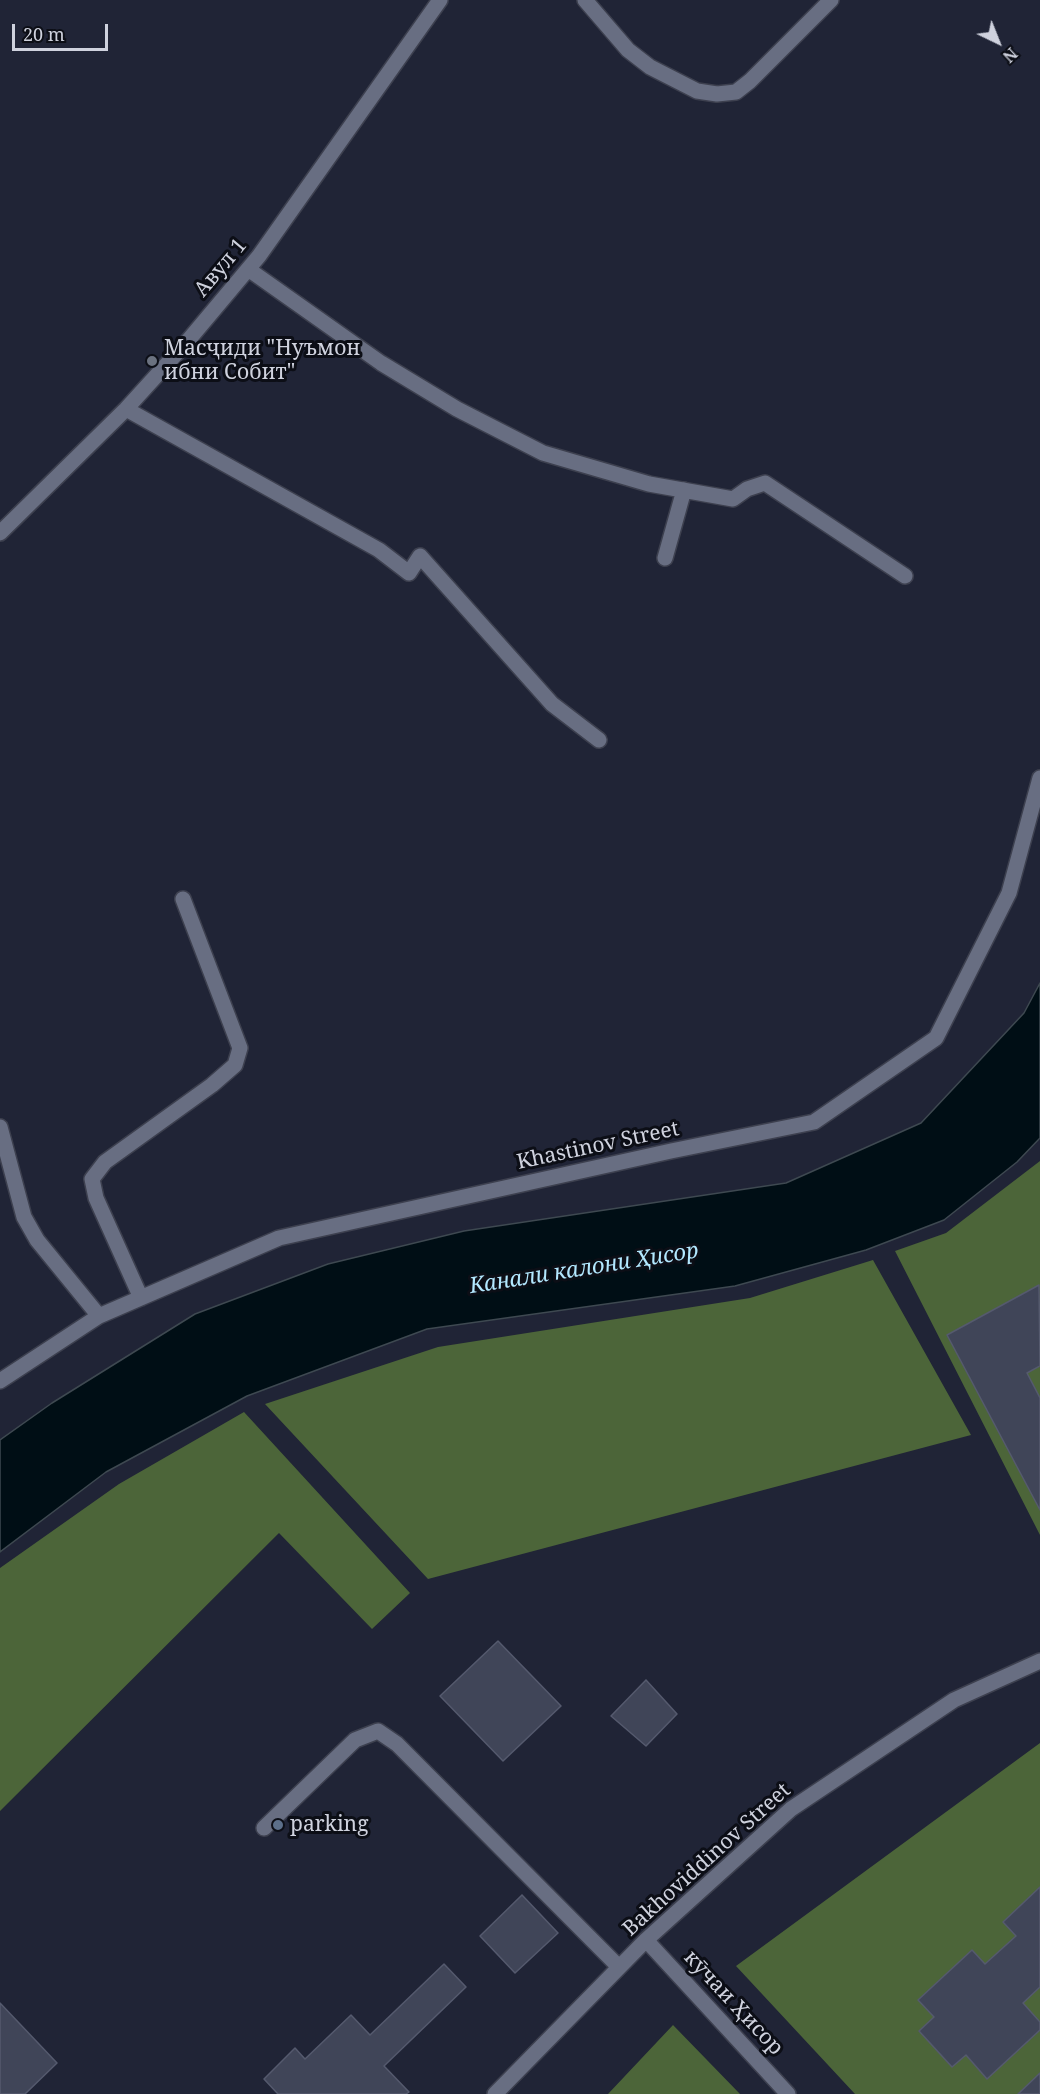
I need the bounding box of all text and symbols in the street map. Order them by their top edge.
scale bar [15,12,111,50]
north arrow [968,12,1028,72]
text: 20 m [23,22,65,46]
text: N [998,43,1022,68]
street label: Авул 1 [189,234,253,302]
place label: Масҷиди "Нуъмон ибни Собит" [164,336,360,386]
marker: Масҷиди "Нуъмон ибни Собит" [145,354,159,368]
street label: Khastinov Street [515,1116,681,1176]
water label: Канали калони Ҳисор [467,1238,701,1300]
street label: Bakhoviddinov Street [618,1778,796,1942]
place label: parking [290,1812,368,1838]
marker: parking [271,1818,285,1832]
street label: кӯчаи Ҳисор [678,1945,788,2061]

